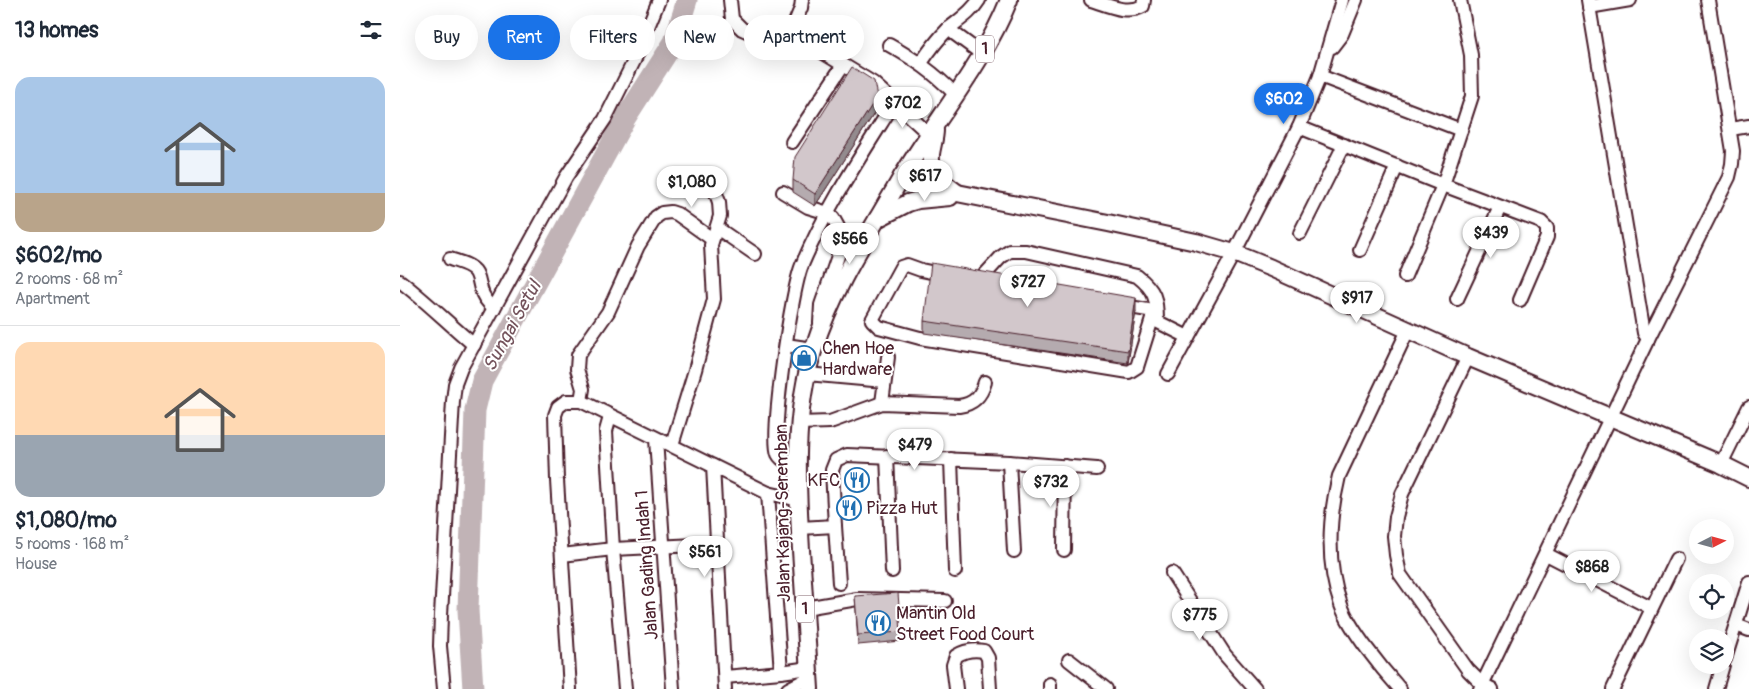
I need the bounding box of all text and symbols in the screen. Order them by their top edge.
chip: Buy [415,15,478,60]
chip: Rent [488,15,560,60]
chip: Filters [570,15,655,60]
chip: New [665,15,734,60]
chip: Apartment [744,15,864,60]
icon: filters [357,16,385,44]
text: 13 homes [15,17,98,44]
road number: 1 [976,36,994,62]
pin: $602 [1254,82,1314,125]
pin: $702 [873,86,933,129]
text: $602 [1265,89,1303,109]
text: $702 [884,93,922,113]
icon: home [155,109,245,199]
pin: $617 [895,160,955,202]
pin: $1,080 [651,166,733,208]
text: $617 [909,166,941,186]
text: $1,080 [668,172,716,192]
pin: $439 [1461,216,1521,259]
pin: $566 [820,222,880,265]
text: $439 [1473,223,1509,243]
text: $566 [832,229,868,249]
text: $602/mo [15,242,102,269]
pin: $727 [998,266,1058,308]
text: 2 rooms · 68 m² [15,269,123,289]
text: $727 [1011,272,1045,292]
water label: Sungai Setul [477,275,548,375]
pin: $917 [1327,282,1387,324]
text: $917 [1341,288,1373,308]
text: Apartment [15,289,90,309]
place label: Chen Hoe Hardware [822,337,894,381]
shop icon: Chen Hoe Hardware [791,345,817,371]
icon: home [155,375,245,465]
street label: Jalan Kajang-Seremban [770,424,796,602]
pin: $479 [885,428,945,471]
text: $479 [898,435,932,455]
pin: $732 [1021,466,1081,508]
restaurant icon: KFC [844,467,870,493]
place label: KFC [807,469,840,492]
text: $732 [1033,472,1069,492]
street label: Jalan Gading Indah 1 [630,489,664,641]
restaurant icon: Pizza Hut [836,495,862,521]
place label: Pizza Hut [866,497,939,520]
text: $1,080/mo [15,507,117,534]
north arrow [1689,519,1734,564]
map controls [1689,519,1734,674]
text: 5 rooms · 168 m² [15,534,129,554]
pin: $561 [675,536,735,578]
text: $561 [689,542,721,562]
pin: $868 [1562,550,1622,593]
text: House [15,554,57,574]
text: $868 [1575,557,1609,577]
button: locate [1689,574,1734,619]
road number: 1 [796,596,814,622]
pin: $775 [1170,598,1230,641]
place label: Mantin Old Street Food Court [896,602,1035,646]
text: $775 [1183,605,1217,625]
restaurant icon: Mantin Old Street Food Court [865,610,891,636]
button: layers [1689,629,1734,674]

